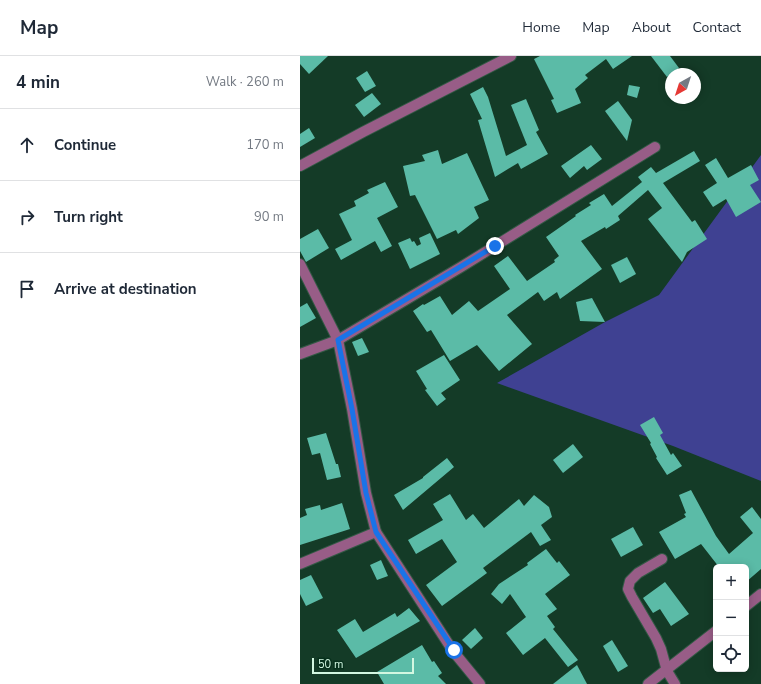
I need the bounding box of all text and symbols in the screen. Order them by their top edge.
text: Map [20,15,58,41]
text: Home [522,18,560,37]
text: Map [582,18,610,37]
text: About [632,18,671,37]
text: Contact [693,18,741,37]
north arrow [665,68,701,104]
text: 4 min [16,71,60,94]
text: Walk · 260 m [206,73,284,91]
icon: ahead [16,134,38,156]
text: Continue [54,135,116,155]
text: 170 m [246,136,284,154]
icon: right [16,206,38,228]
text: Turn right [54,207,123,227]
text: 90 m [254,208,284,226]
route end [486,237,504,255]
icon: arrive [16,278,38,300]
text: Arrive at destination [54,279,197,299]
map controls [713,564,749,672]
button: + [713,564,749,600]
button: − [713,600,749,636]
button: locate [713,636,749,672]
route start [445,641,463,659]
scale bar [312,656,414,675]
text: 50 m [318,657,343,672]

